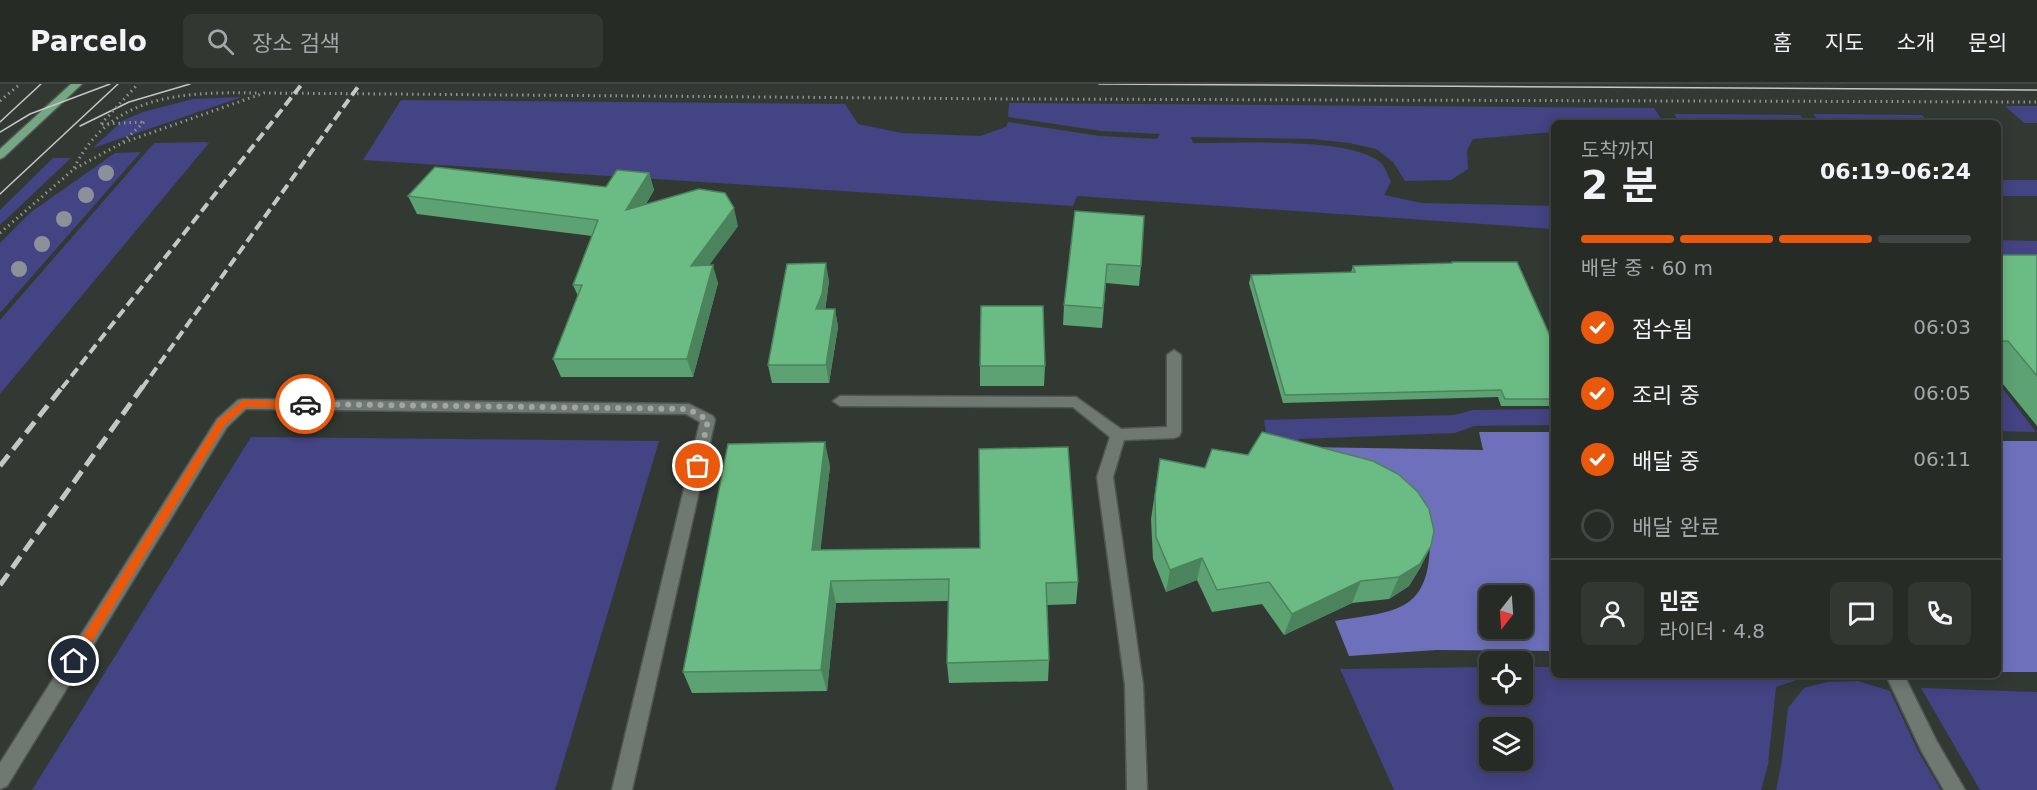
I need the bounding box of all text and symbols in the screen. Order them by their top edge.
search box [183,14,603,68]
text: Parcelo [30,25,147,58]
icon: search [204,25,237,58]
text: 장소 검색 [252,31,340,56]
text: 홈 [1773,31,1792,55]
text: 지도 [1825,31,1864,55]
text: 소개 [1897,31,1935,55]
text: 문의 [1968,31,2007,55]
text: 도착까지 [1581,138,1655,162]
text: 06:19–06:24 [1820,159,1971,184]
text: 2 분 [1581,163,1658,208]
text: 배달 중 · 60 m [1581,256,1713,280]
icon: check [1581,311,1614,344]
text: 06:03 [1913,315,1971,339]
text: 접수됨 [1632,317,1693,342]
courier [275,374,335,434]
icon: check [1581,377,1614,410]
text: 06:05 [1913,381,1971,405]
text: 조리 중 [1632,383,1700,408]
icon: car [289,388,322,421]
pin [672,440,723,491]
icon: check [1581,443,1614,476]
text: 06:11 [1913,447,1971,471]
icon: bag [681,449,714,482]
text: 배달 중 [1632,449,1700,474]
text: 배달 완료 [1632,515,1720,540]
button: person [1581,582,1644,645]
button: chat [1830,582,1893,645]
button: phone [1908,582,1971,645]
north arrow [1479,585,1533,639]
map controls [1479,585,1533,771]
text: 민준 [1659,589,1699,614]
text: 라이더 · 4.8 [1659,619,1765,643]
pin [48,635,99,686]
icon: home [57,644,90,677]
button: locate [1479,651,1533,705]
button: layers [1479,717,1533,771]

